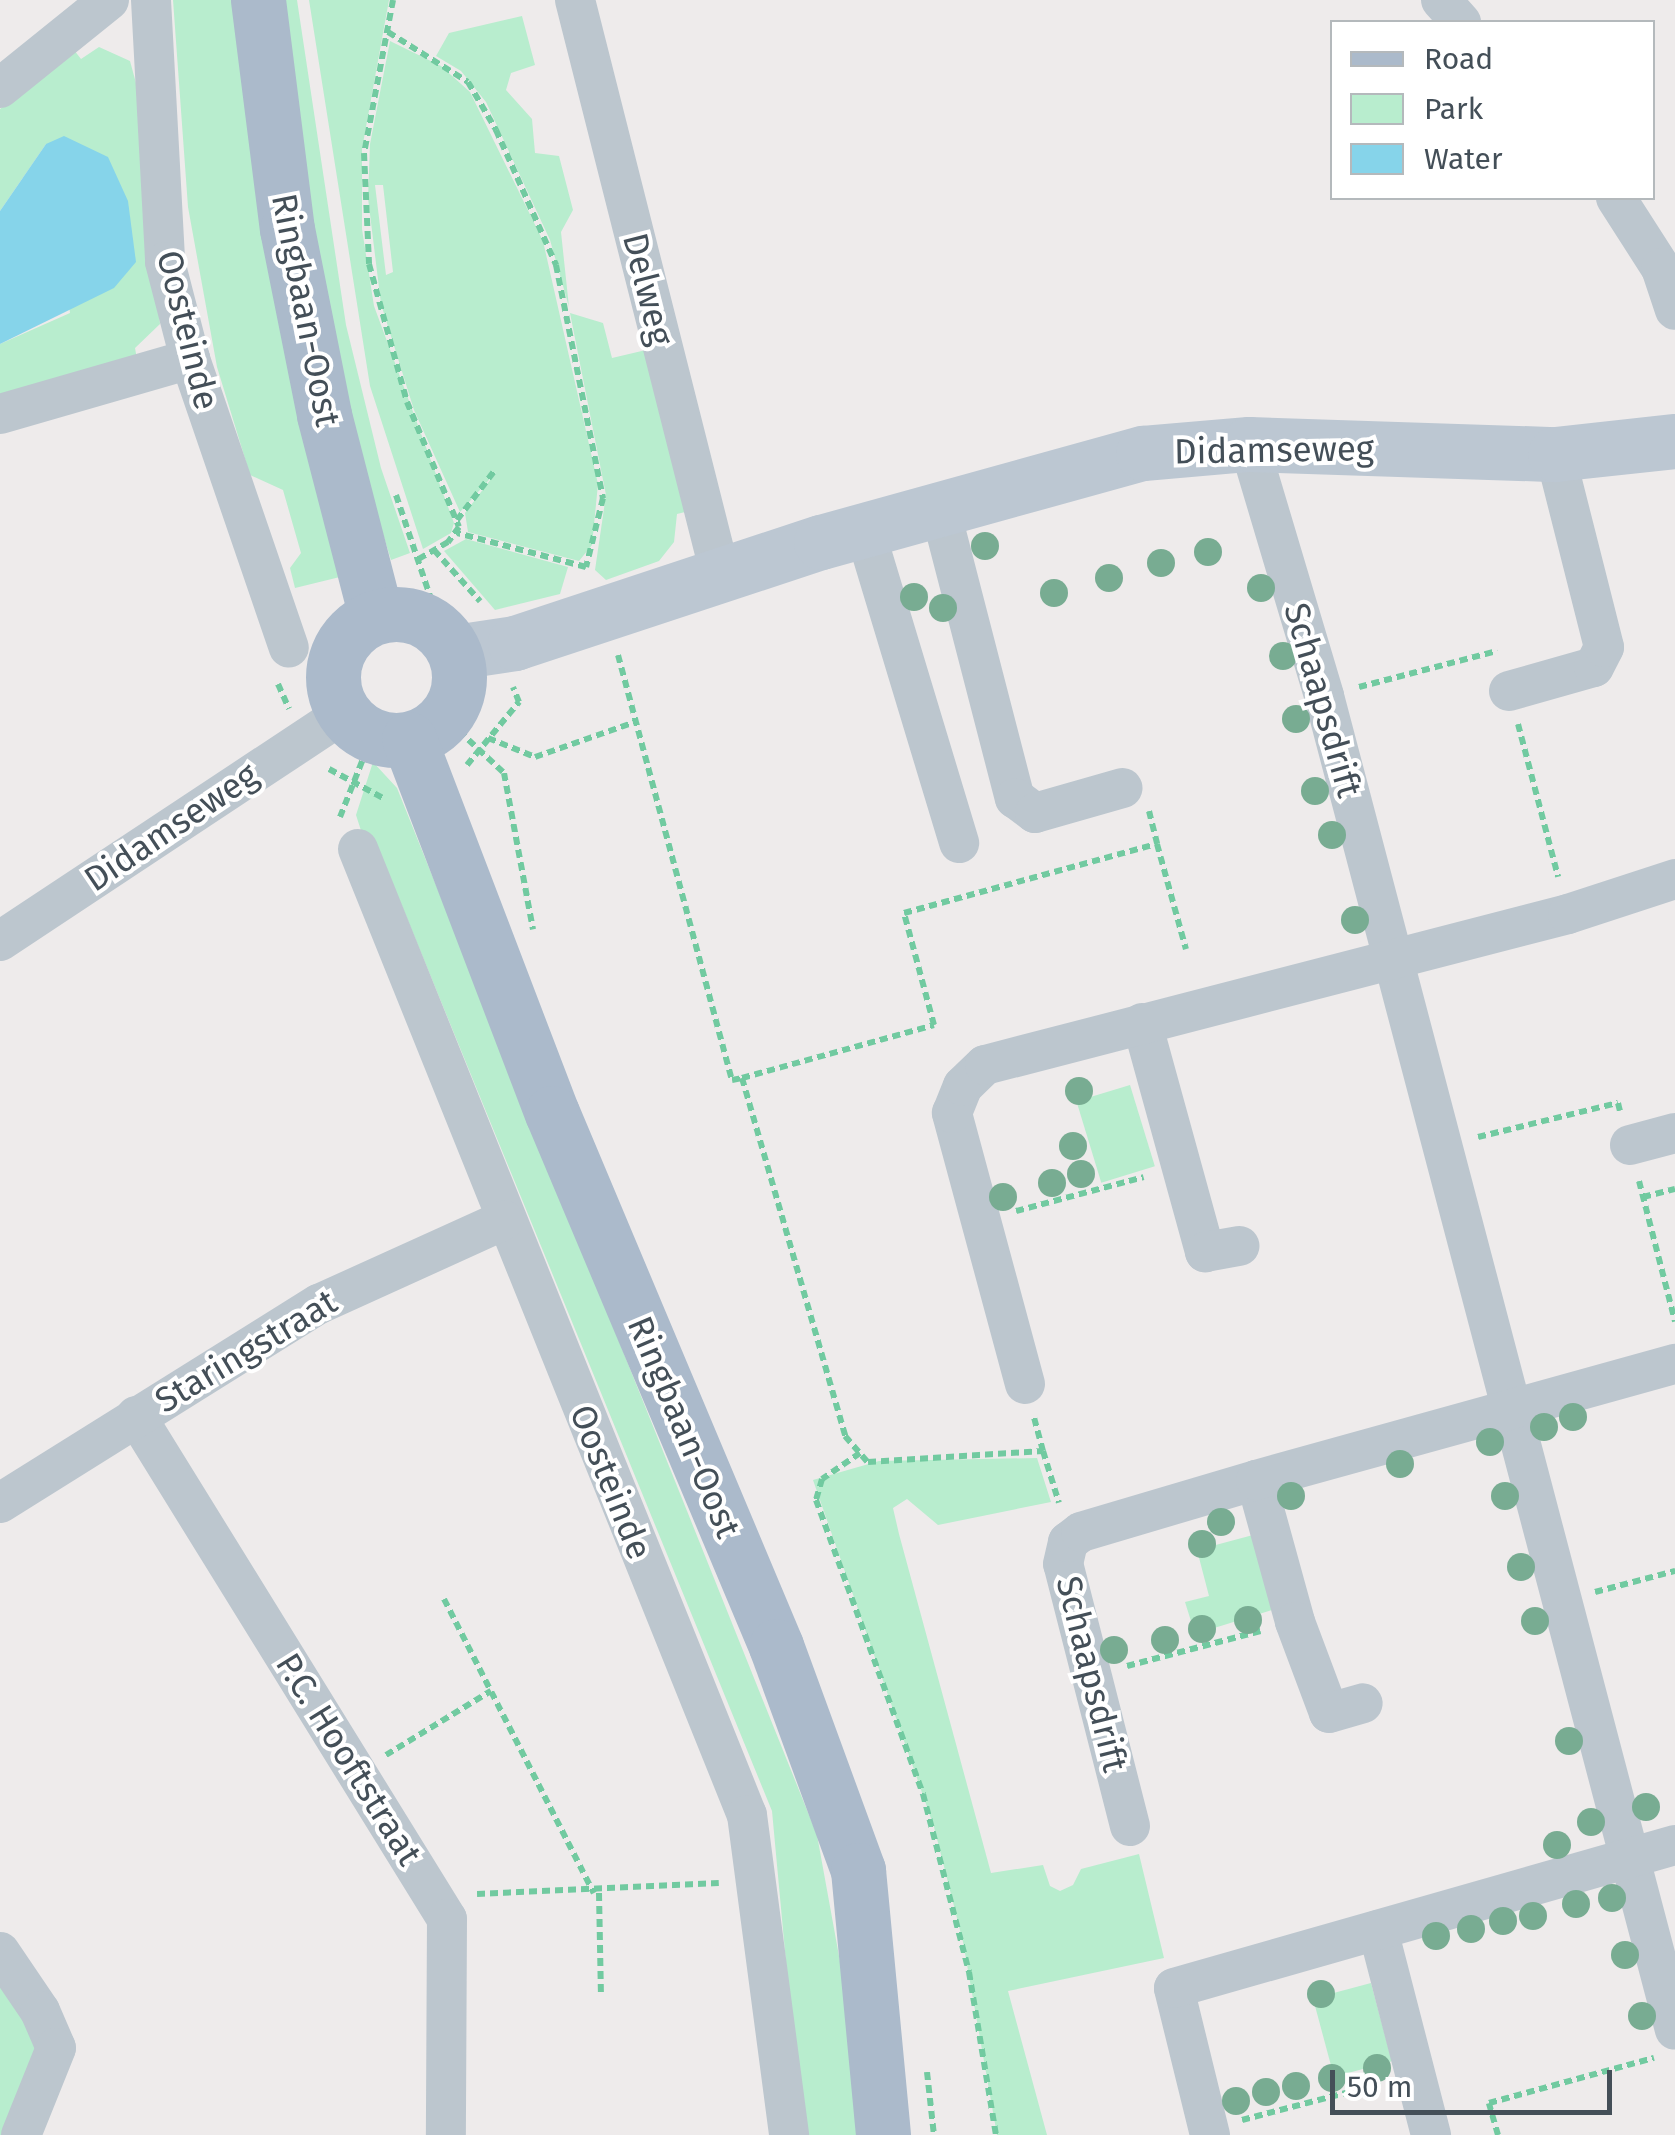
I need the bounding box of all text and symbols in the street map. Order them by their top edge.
legend [1330,20,1655,200]
text: Road [1424,41,1493,77]
text: Park [1424,91,1483,127]
text: Water [1424,141,1503,177]
street label: Ringbaan-Oost [263,190,349,430]
street label: Delweg [614,228,682,350]
street label: Oosteinde [148,246,228,414]
street label: Didamseweg [1174,427,1374,473]
street label: Schaapsdrift [1275,598,1371,802]
street label: Didamseweg [76,754,266,900]
street label: Staringstraat [148,1280,344,1422]
street label: Ringbaan-Oost [618,1310,750,1544]
street label: Oosteinde [561,1399,661,1565]
street label: Schaapsdrift [1047,1572,1137,1776]
street label: P.C. Hooftstraat [267,1645,431,1873]
scale bar [1335,2050,1618,2112]
text: 50 m [1347,2069,1412,2105]

